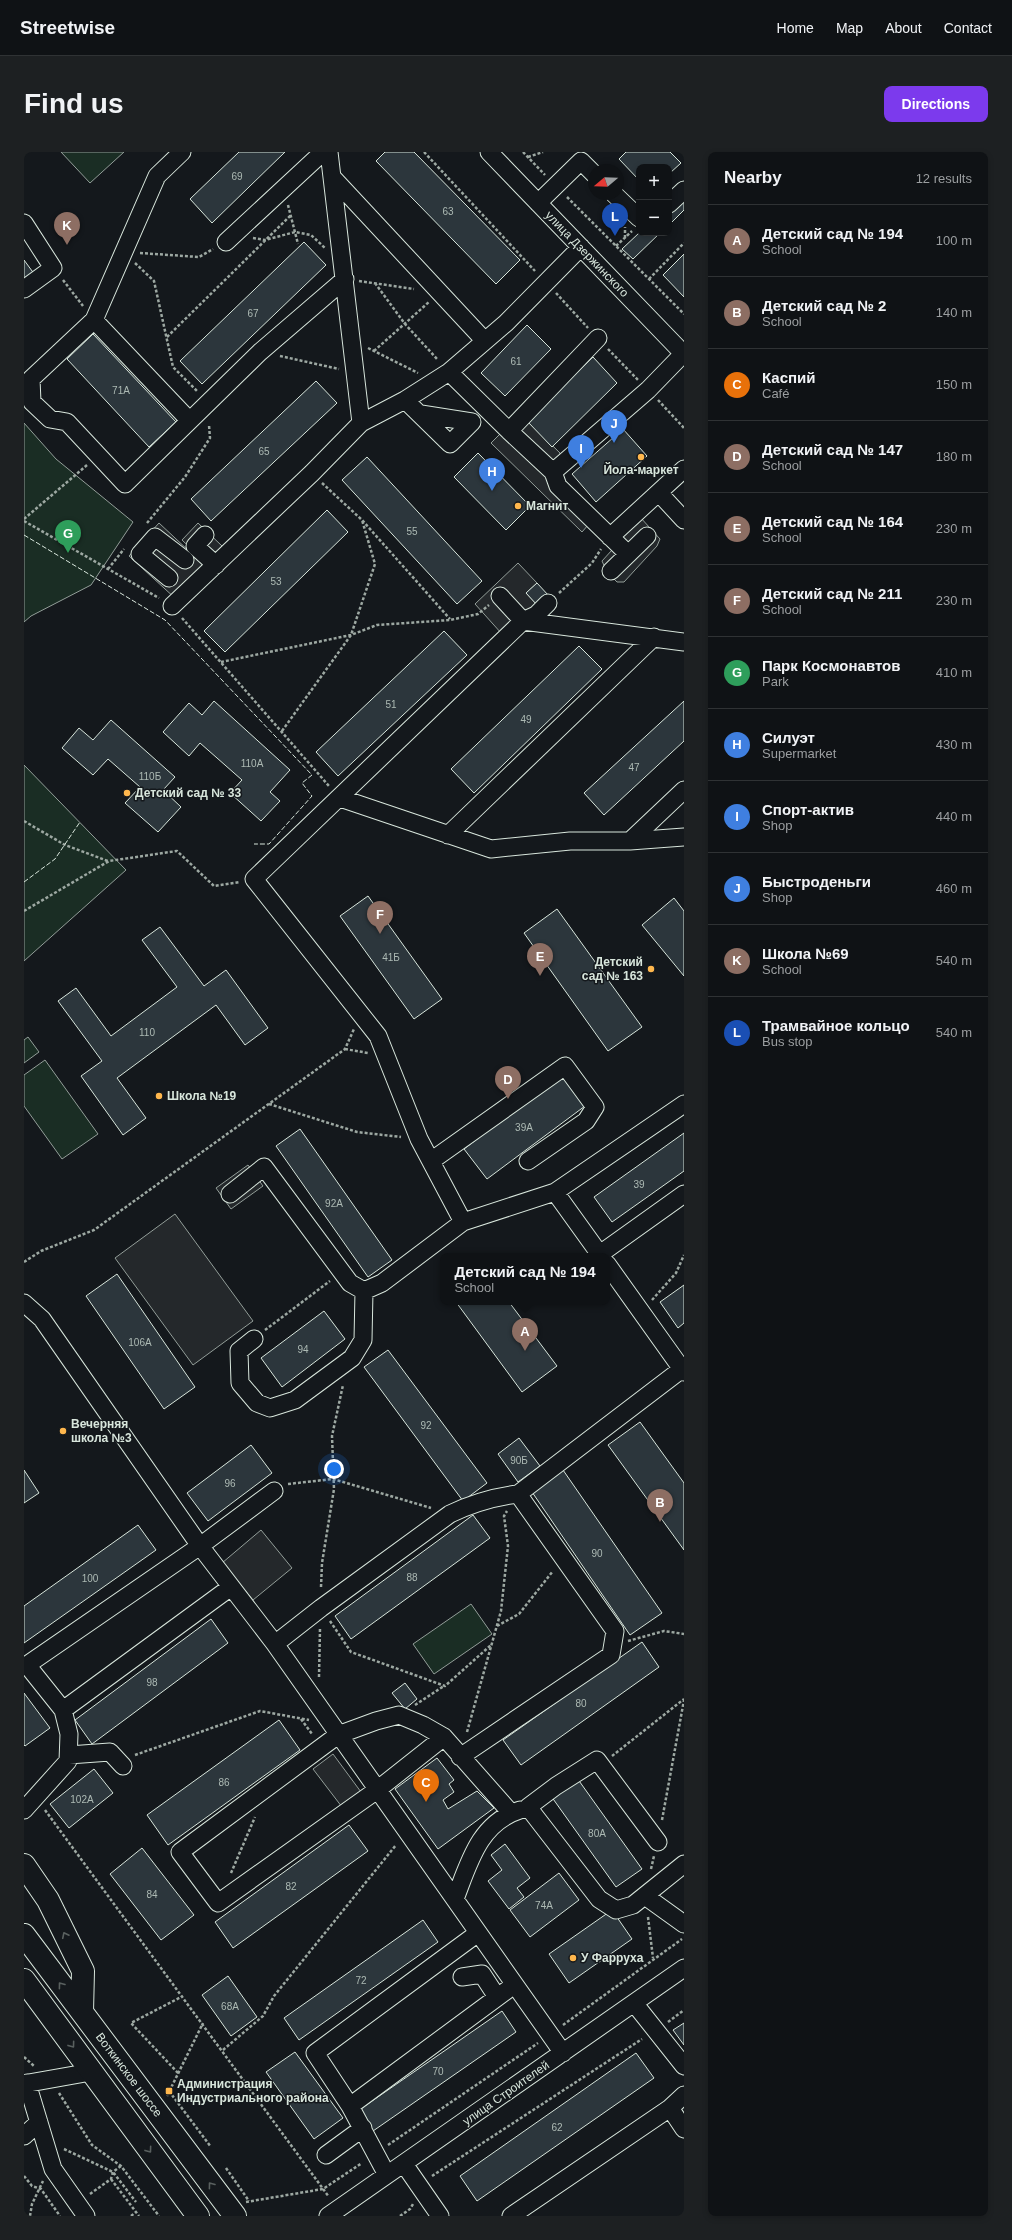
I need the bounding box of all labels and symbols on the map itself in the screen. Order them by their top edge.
north arrow [588,164,624,200]
house number: 69 [231,171,243,182]
pin: L [602,203,628,236]
house number: 63 [442,206,454,217]
street label: улица Дзержинского [542,208,632,300]
pin: K [54,212,80,245]
house number: 67 [247,308,259,319]
house number: 61 [510,356,522,367]
house number: 71А [112,385,130,396]
pin: J [601,410,627,443]
pin: I [568,435,594,468]
house number: 65 [258,446,270,457]
marker: Йола-маркет [636,452,646,462]
pin: H [479,458,505,491]
place label: Йола-маркет [603,462,679,477]
place label: Магнит [526,499,568,513]
marker: Магнит [513,501,523,511]
pin: G [55,520,81,553]
house number: 55 [406,526,418,537]
house number: 53 [270,576,282,587]
house number: 51 [385,699,397,710]
house number: 49 [520,714,532,725]
house number: 110А [241,758,264,769]
house number: 47 [628,762,640,773]
house number: 110Б [139,771,162,782]
place label: Детский сад № 33 [135,786,242,800]
marker: Детский сад № 33 [122,788,132,798]
pin: F [367,901,393,934]
pin: E [527,943,553,976]
house number: 41Б [382,952,400,963]
place label: Детский сад № 163 [582,955,643,983]
marker: Детский сад № 163 [646,964,656,974]
house number: 110 [139,1027,155,1038]
pin: D [495,1066,521,1099]
place label: Школа №19 [167,1089,237,1103]
marker: Школа №19 [154,1091,164,1101]
house number: 39А [515,1122,533,1133]
house number: 39 [633,1179,645,1190]
house number: 92А [325,1198,343,1209]
pin: A [512,1318,538,1351]
house number: 106А [128,1337,152,1348]
house number: 94 [297,1344,309,1355]
place label: Вечерняя школа №3 [71,1417,132,1445]
house number: 92 [420,1420,432,1431]
marker: Вечерняя школа №3 [58,1426,68,1436]
house number: 90Б [510,1455,528,1466]
your location [324,1459,344,1479]
house number: 96 [224,1478,236,1489]
pin: B [647,1489,673,1522]
house number: 90 [591,1548,603,1559]
house number: 88 [406,1572,418,1583]
house number: 100 [82,1573,99,1584]
house number: 98 [146,1677,158,1688]
house number: 80 [575,1698,587,1709]
pin: C [413,1769,439,1802]
house number: 86 [218,1777,230,1788]
house number: 102А [70,1794,94,1805]
house number: 80А [588,1828,606,1839]
house number: 82 [285,1881,297,1892]
house number: 84 [146,1889,158,1900]
house number: 74А [535,1900,553,1911]
one-way arrow [62,1932,70,1939]
place label: У Фарруха [581,1951,644,1965]
marker: У Фарруха [568,1953,578,1963]
house number: 72 [355,1975,367,1986]
one-way arrow [59,1982,66,1989]
house number: 68А [221,2001,239,2012]
street label: Воткинское шоссе [93,2030,165,2120]
one-way arrow [67,2041,74,2048]
street label: улица Строителей [460,2058,552,2128]
house number: 70 [432,2066,444,2077]
place label: Администрация Индустриального района [177,2077,329,2105]
marker: Администрация Индустриального района [164,2086,174,2096]
house number: 62 [551,2122,563,2133]
one-way arrow [144,2146,151,2153]
one-way arrow [209,2182,216,2189]

